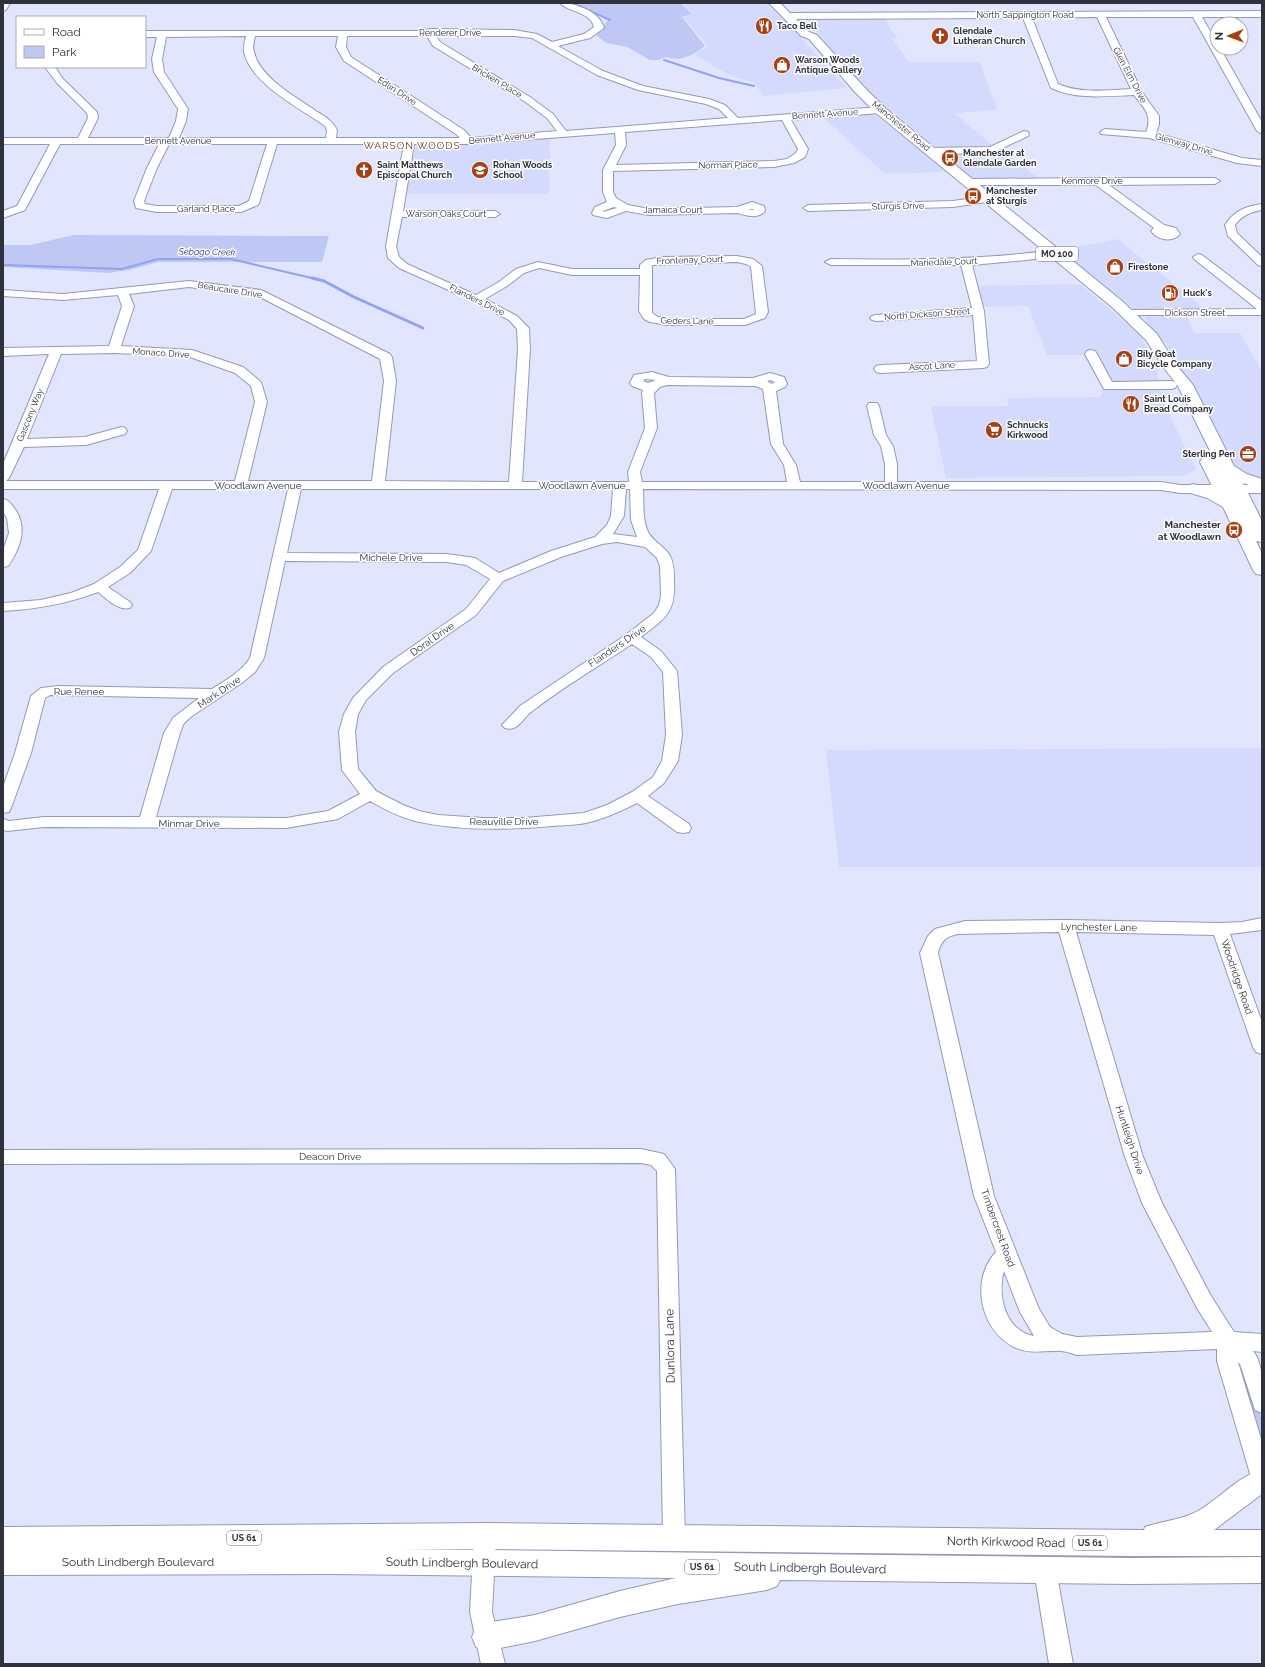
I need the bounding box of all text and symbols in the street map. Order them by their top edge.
street label: North Sappington Road [976,10,1074,20]
legend [16,16,146,68]
restaurant icon: Taco Bell [754,16,774,36]
north arrow [1209,16,1249,56]
place label: Taco Bell [777,21,817,31]
text: Road [52,25,81,39]
church icon: Glendale Lutheran Church [930,26,950,46]
place label: Glendale Lutheran Church [953,26,1025,46]
street label: Renderer Drive [419,28,482,38]
text: N [1213,32,1226,40]
text: Park [52,45,77,59]
street label: Glen Elm Drive [1111,45,1149,105]
shop icon: Warson Woods Antique Gallery [772,55,792,75]
place label: Warson Woods Antique Gallery [795,55,862,75]
street label: Bricken Place [470,62,524,100]
street label: Edlin Drive [376,75,419,108]
street label: Manchester Road [870,99,932,154]
street label: Bennett Avenue [791,107,859,121]
street label: Bennett Avenue [468,130,536,146]
street label: Glenway Drive [1154,131,1215,157]
street label: Bennett Avenue [145,136,212,146]
district label: WARSON WOODS [363,140,461,151]
bus stop icon: Manchester at Glendale Garden [940,148,960,168]
place label: Manchester at Glendale Garden [963,148,1036,168]
street label: Norman Place [698,159,758,171]
church icon: Saint Matthews Episcopal Church [354,160,374,180]
place label: Saint Matthews Episcopal Church [377,160,452,180]
school or university icon: Rohan Woods School [470,160,490,180]
place label: Rohan Woods School [493,160,553,180]
street label: Kenmore Drive [1061,176,1124,186]
bus stop icon: Manchester at Sturgis [963,186,983,206]
place label: Manchester at Sturgis [986,186,1037,206]
street label: Sturgis Drive [872,201,925,211]
street label: Garland Place [177,204,236,214]
street label: Jamaica Court [643,205,703,215]
street label: Warson Oaks Court [406,209,486,219]
water label: Sebago Creek [177,246,236,257]
road number: MO 100 [1036,247,1078,261]
street label: Frontenay Court [656,254,724,266]
street label: Mariedale Court [910,256,978,268]
shop icon: Firestone [1105,257,1125,277]
place label: Firestone [1128,262,1169,272]
street label: Beaucaire Drive [197,280,264,300]
street label: Flanders Drive [448,282,507,318]
fuel station icon: Huck's [1160,283,1180,303]
place label: Huck's [1183,288,1212,298]
street label: North Dickson Street [884,306,970,322]
street label: Dickson Street [1165,308,1225,318]
street label: Geders Lane [660,316,714,326]
street label: Monaco Drive [132,346,191,360]
shop icon: Bily Goat Bicycle Company [1114,349,1134,369]
place label: Bily Goat Bicycle Company [1137,349,1212,369]
street label: Ascot Lane [908,360,956,372]
street label: Gascony Way [15,387,45,443]
restaurant icon: Saint Louis Bread Company [1121,394,1141,414]
place label: Saint Louis Bread Company [1144,394,1213,414]
supermarket icon: Schnucks Kirkwood [984,420,1004,440]
place label: Schnucks Kirkwood [1007,420,1049,440]
office icon: Sterling Pen [1238,444,1258,464]
place label: Sterling Pen [1183,449,1235,459]
street label: Woodlawn Avenue [214,480,302,491]
street label: Woodlawn Avenue [538,480,626,491]
street label: Woodlawn Avenue [862,480,950,491]
place label: Manchester at Woodlawn [1158,519,1221,542]
bus stop icon: Manchester at Woodlawn [1224,520,1244,540]
street label: Michele Drive [359,552,423,563]
street label: Doral Drive [408,620,456,658]
street label: Flanders Drive [586,623,648,669]
street label: Mark Drive [195,674,243,710]
street label: Rue Renee [54,686,104,697]
street label: Reauville Drive [470,816,539,827]
street label: Minmar Drive [158,818,220,829]
street label: Lynchester Lane [1061,921,1137,933]
street label: Woodridge Road [1219,938,1255,1016]
street label: Huntleigh Drive [1114,1104,1146,1176]
street label: Deacon Drive [299,1151,361,1162]
street label: Timbercrest Road [979,1187,1017,1269]
street label: Dunlora Lane [662,1309,678,1383]
road number: US 61 [227,1531,261,1545]
street label: North Kirkwood Road [947,1534,1065,1550]
road number: US 61 [1073,1536,1107,1550]
street label: South Lindbergh Boulevard [62,1555,214,1569]
street label: South Lindbergh Boulevard [386,1555,538,1571]
road number: US 61 [685,1560,719,1574]
street label: South Lindbergh Boulevard [734,1560,886,1576]

